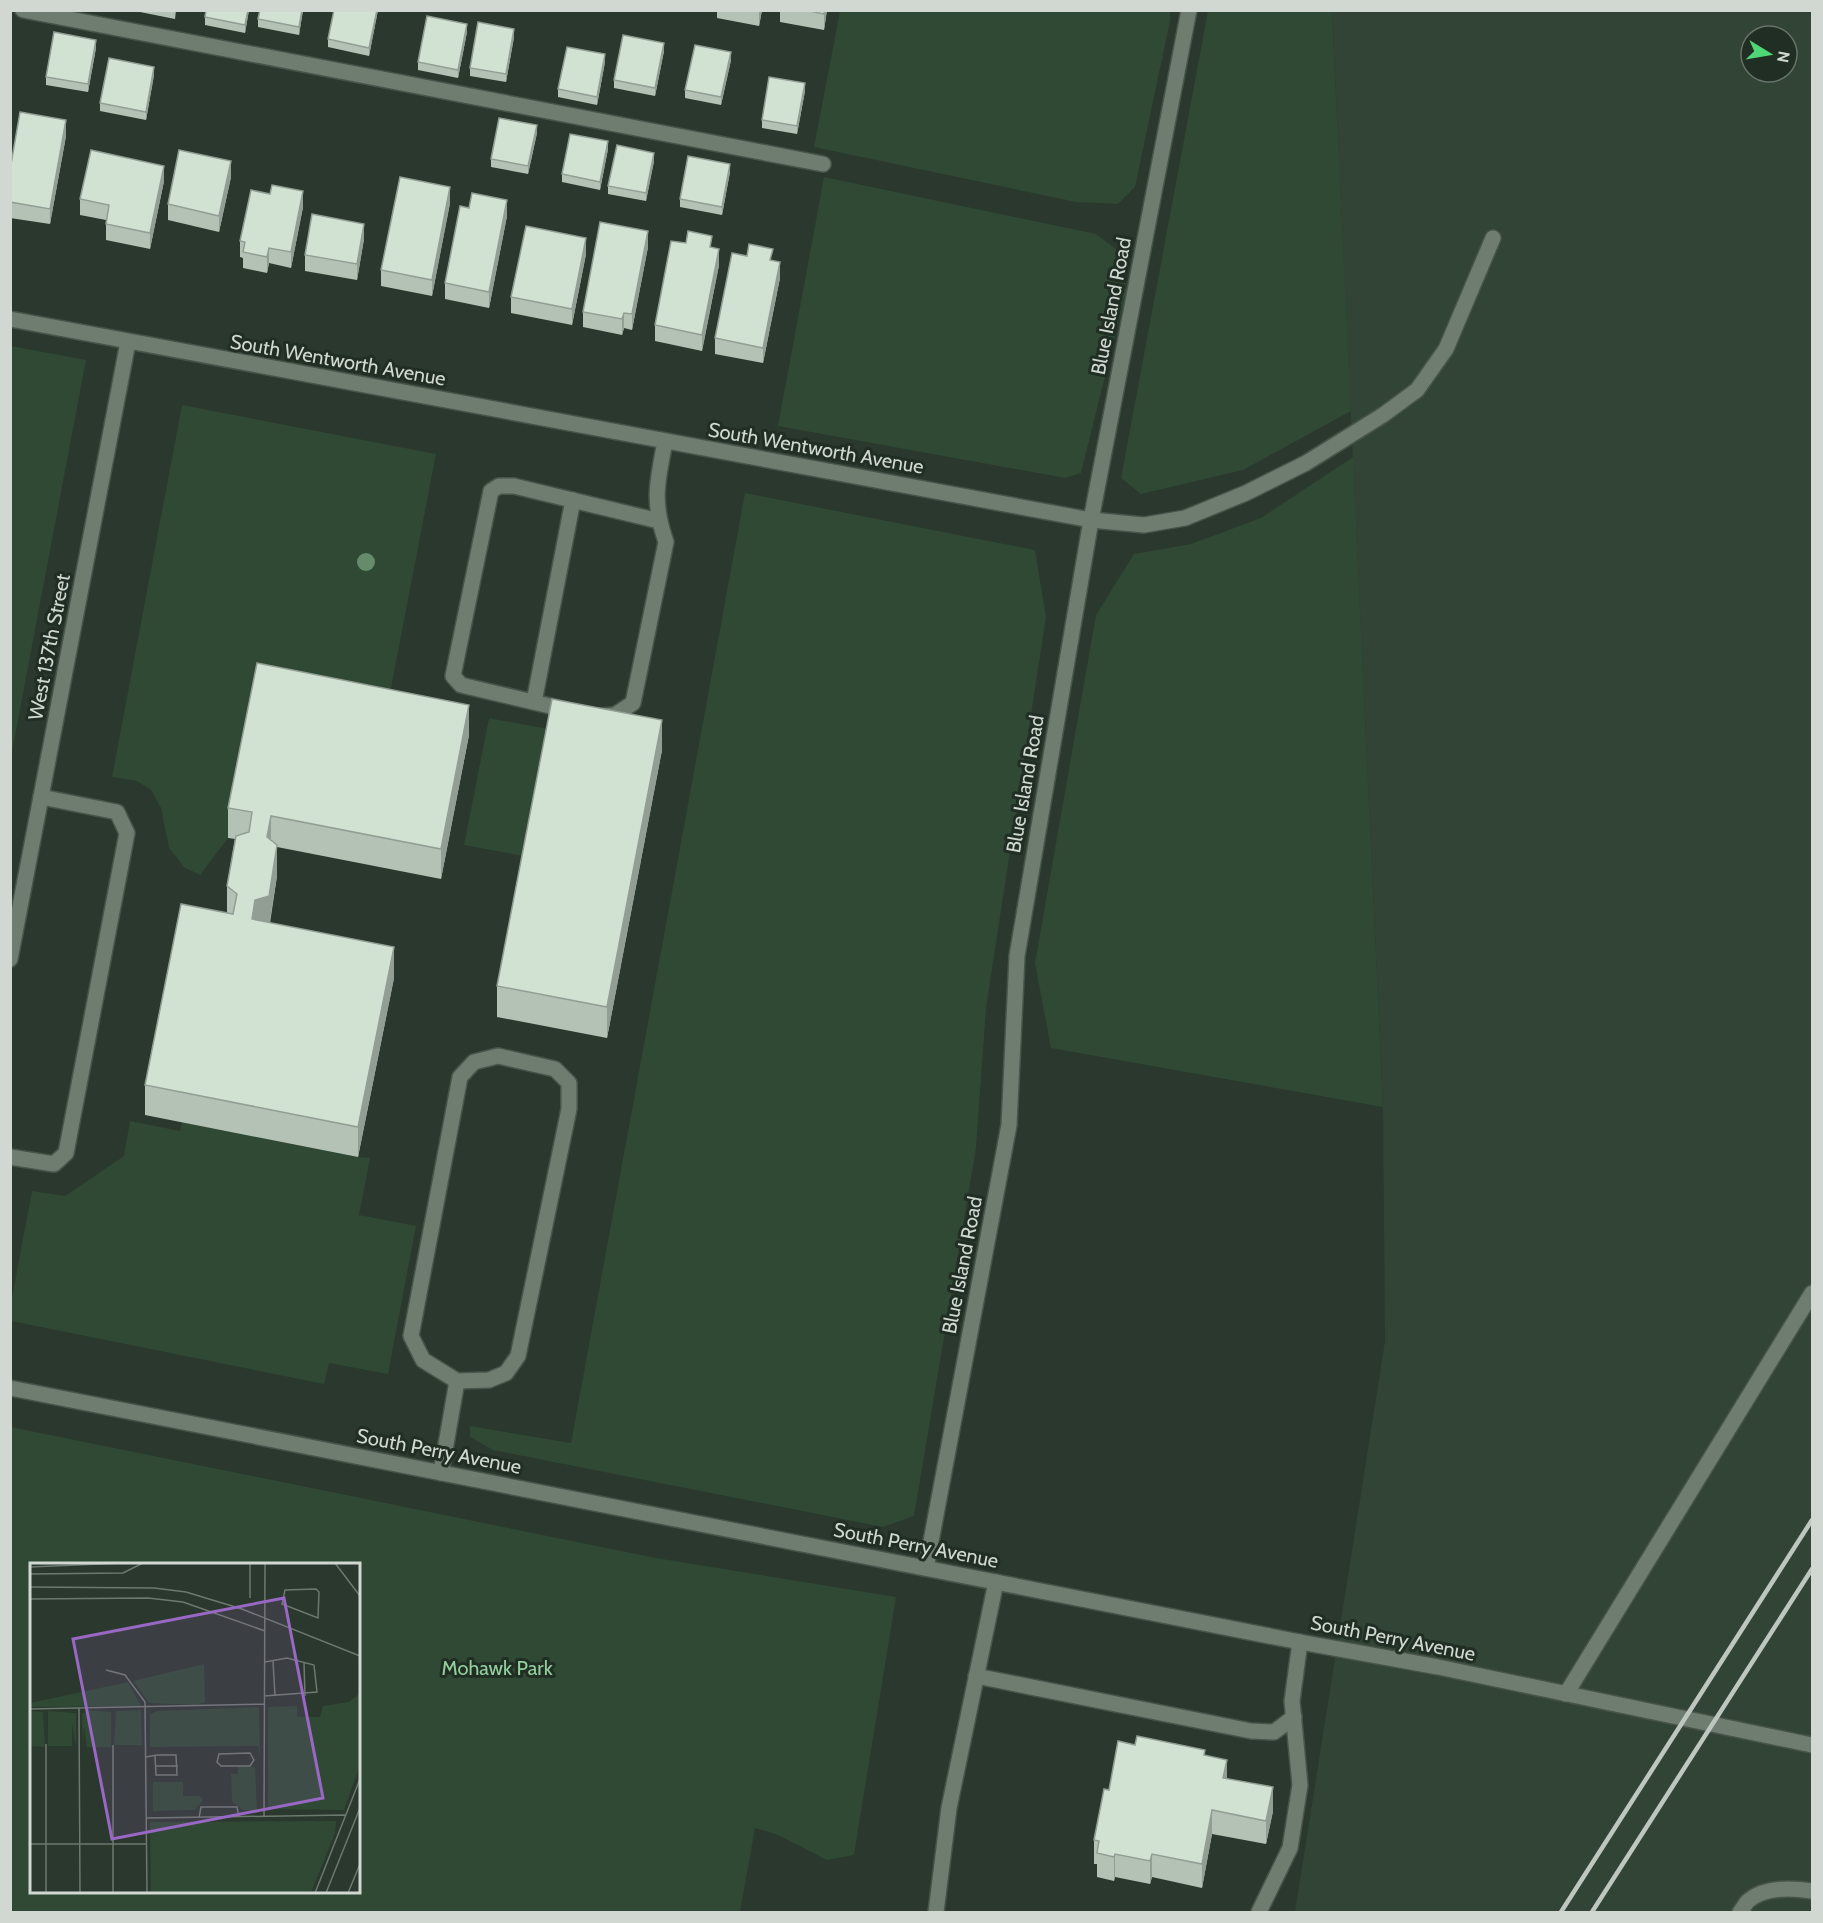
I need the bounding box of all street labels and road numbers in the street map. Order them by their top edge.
street label: Blue Island Road [1086,235,1136,377]
street label: South Wentworth Avenue [228,329,448,391]
street label: South Wentworth Avenue [706,417,926,479]
street label: West 137th Street [23,571,75,722]
street label: Blue Island Road [1001,713,1049,855]
street label: Blue Island Road [937,1194,987,1336]
street label: South Perry Avenue [355,1423,523,1479]
street label: South Perry Avenue [832,1517,1000,1573]
street label: South Perry Avenue [1309,1610,1477,1666]

